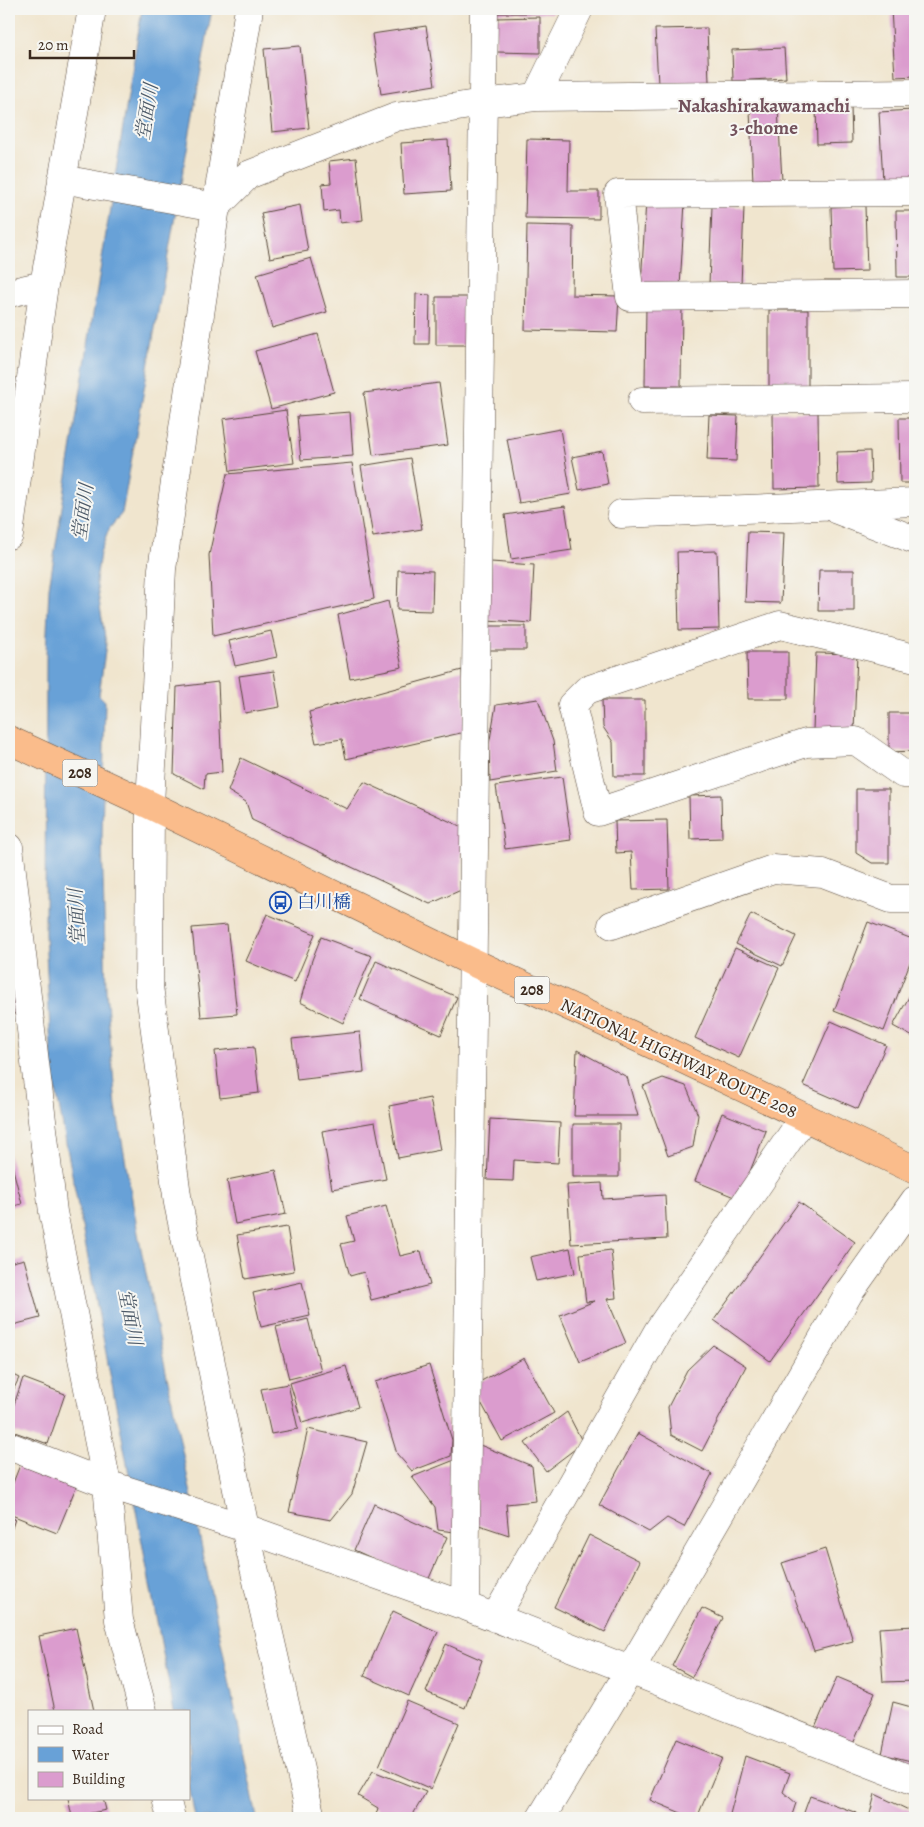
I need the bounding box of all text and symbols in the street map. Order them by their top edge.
scale bar [30,28,134,60]
text: 20 m [38,35,69,55]
water label: 堂面川 [130,80,165,142]
district label: Nakashirakawamachi 3-chome [678,93,851,141]
water label: 堂面川 [66,480,100,542]
road number: 208 [62,760,98,786]
water label: 堂面川 [62,886,91,946]
bus stop icon: 白川橋 [269,890,293,914]
place label: 白川橋 [297,890,351,914]
road number: 208 [514,976,550,1004]
street label: NATIONAL HIGHWAY ROUTE 208 [557,992,801,1124]
water label: 堂面川 [112,1287,149,1349]
legend [28,1710,190,1800]
text: Road [72,1719,104,1739]
text: Water [71,1745,109,1765]
text: Building [72,1769,125,1789]

